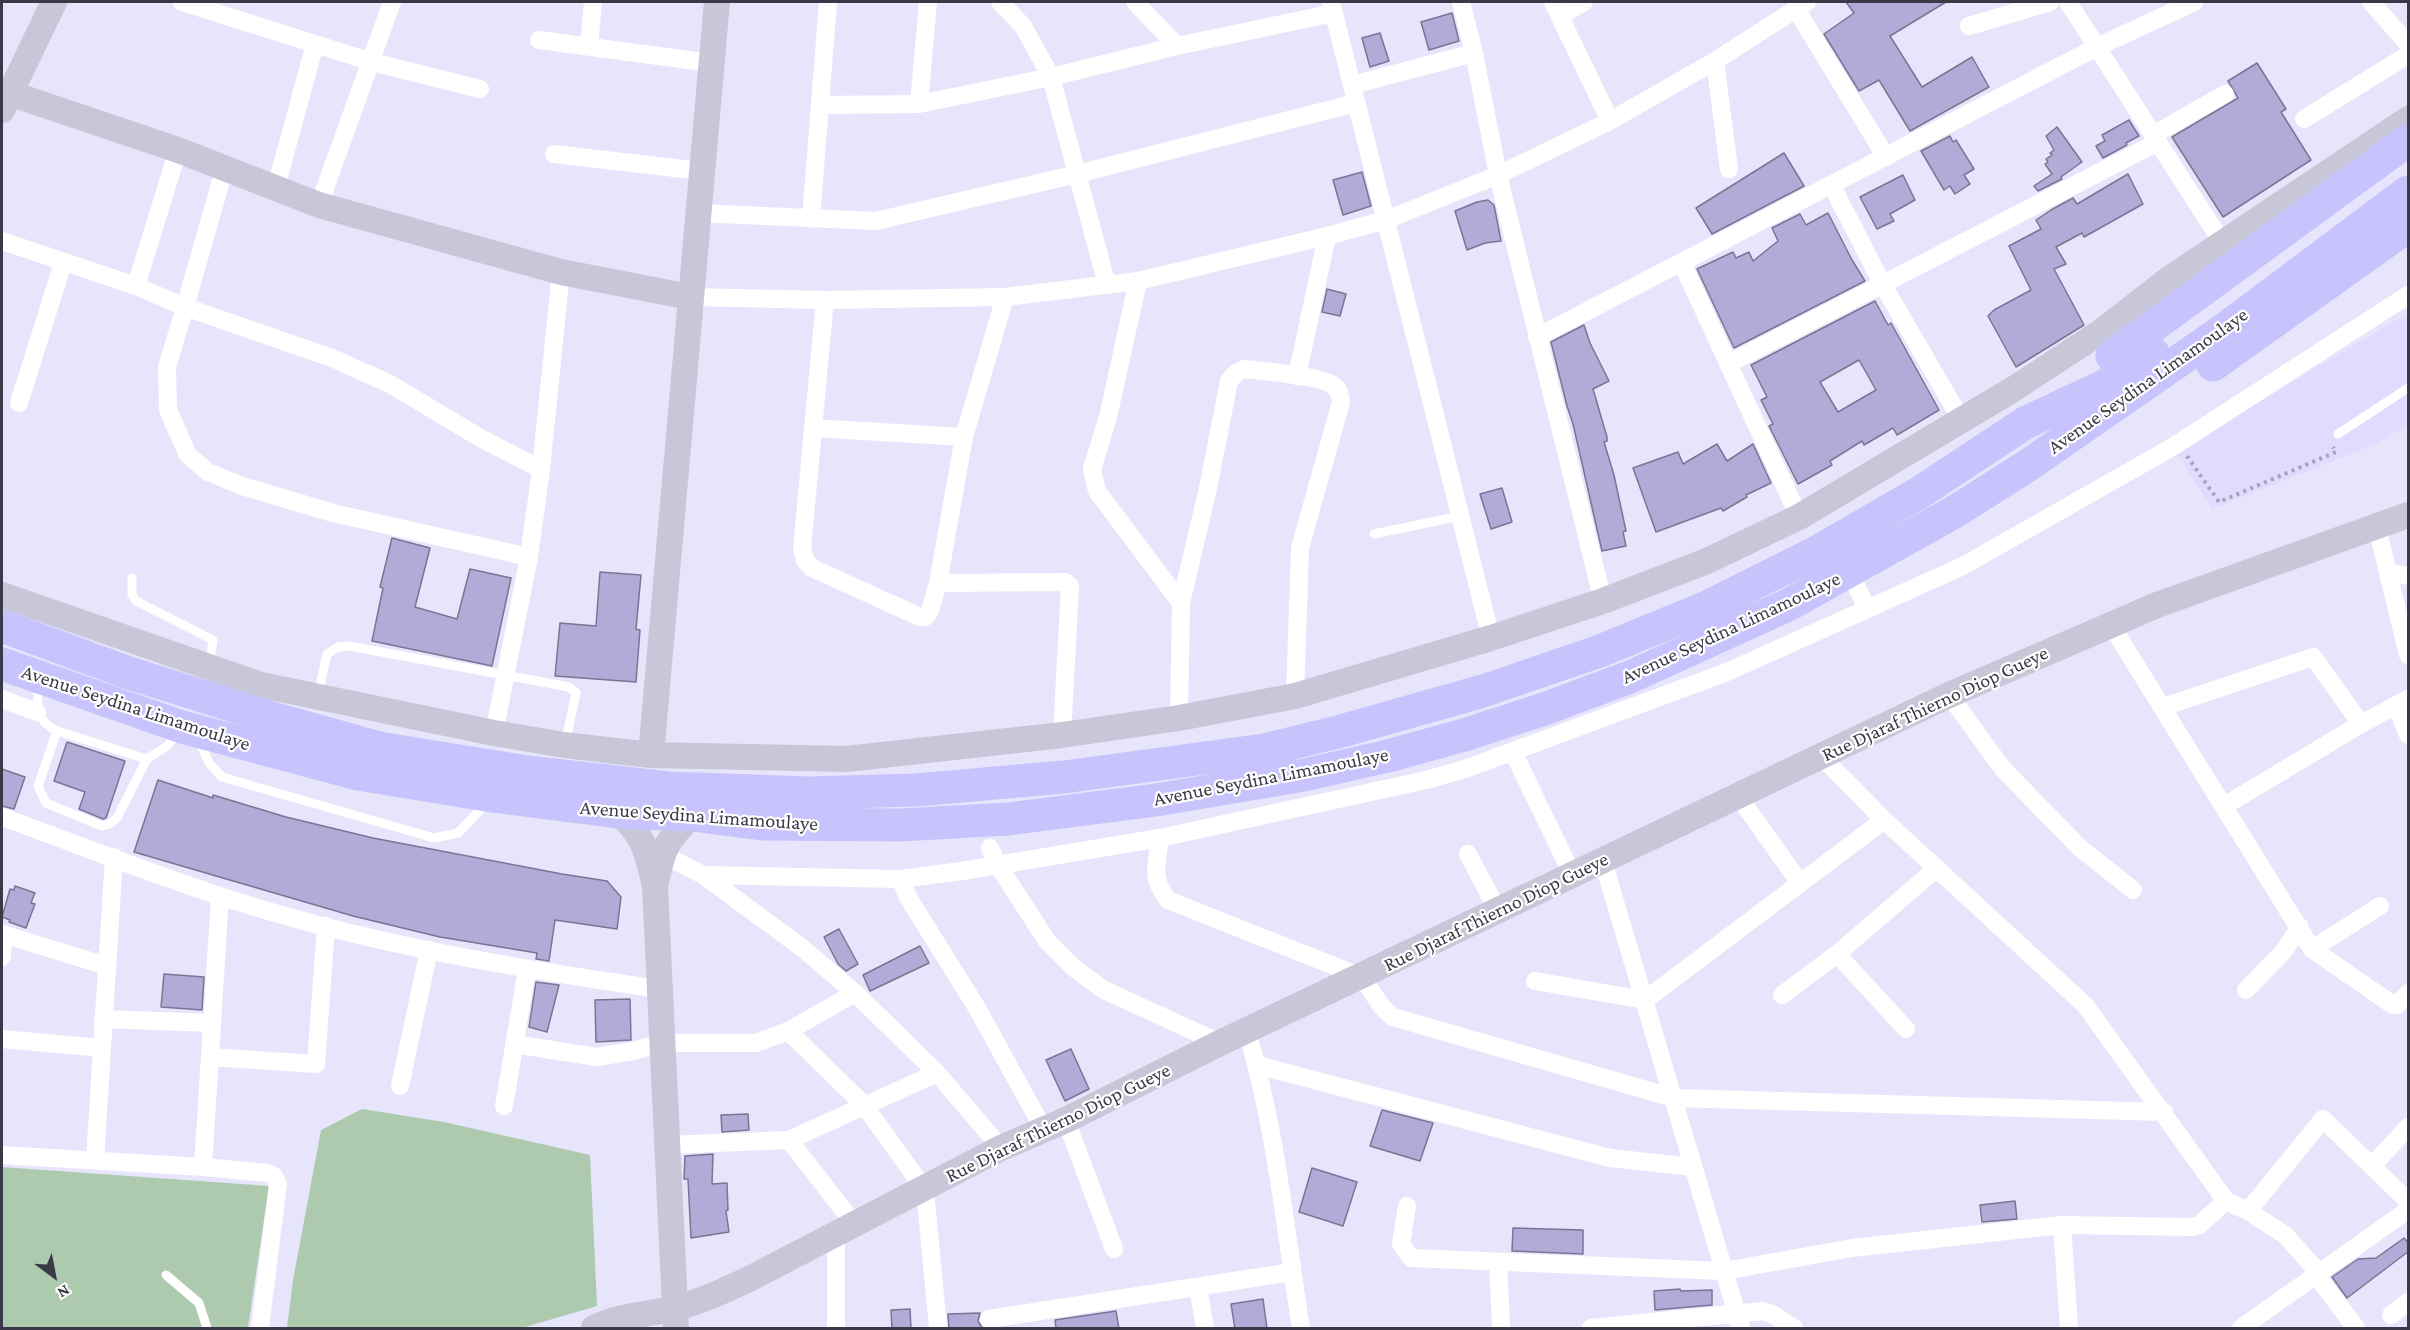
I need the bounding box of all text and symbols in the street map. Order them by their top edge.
street label: Avenue Seydina Limamoulaye [2043,303,2253,459]
street label: Avenue Seydina Limamoulaye [1618,567,1844,689]
street label: Rue Djaraf Thierno Diop Gueye [1818,641,2052,767]
street label: Avenue Seydina Limamoulaye [19,660,253,756]
street label: Avenue Seydina Limamoulaye [1152,742,1390,812]
street label: Avenue Seydina Limamoulaye [579,796,819,836]
street label: Rue Djaraf Thierno Diop Gueye [1380,847,1612,977]
street label: Rue Djaraf Thierno Diop Gueye [942,1058,1174,1188]
north arrow [24,1246,84,1306]
text: N [55,1282,73,1302]

